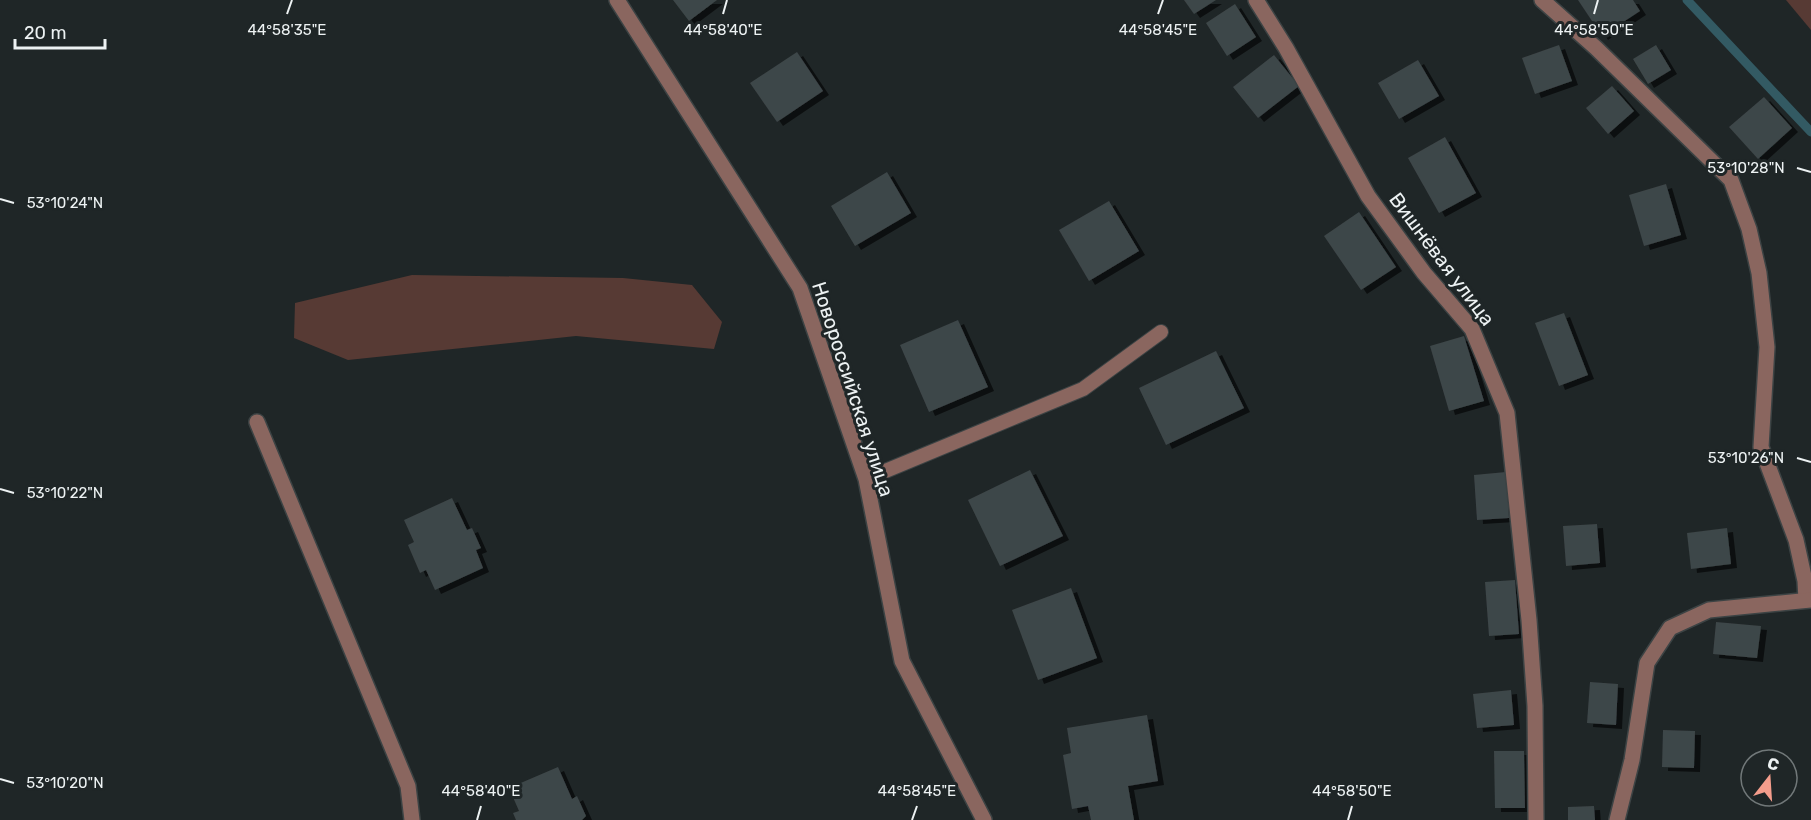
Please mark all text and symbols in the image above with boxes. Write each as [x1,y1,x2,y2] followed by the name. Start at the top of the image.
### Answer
[15,12,105,50] scale bar
[248,21,326,39] text: 44°58'35"E
[684,21,762,39] text: 44°58'40"E
[1119,21,1197,39] text: 44°58'45"E
[1554,21,1634,39] text: 44°58'50"E
[24,22,66,44] text: 20 m
[1707,159,1785,177] text: 53°10'28"N
[1384,188,1500,330] street label: Вишнёвая улица
[27,194,103,212] text: 53°10'24"N
[807,279,899,499] street label: Новороссийская улица
[1708,449,1784,467] text: 53°10'26"N
[27,484,103,502] text: 53°10'22"N
[1739,748,1799,808] north arrow
[1765,753,1781,775] text: С
[26,774,104,792] text: 53°10'20"N
[442,782,520,800] text: 44°58'40"E
[878,782,956,800] text: 44°58'45"E
[1312,782,1392,800] text: 44°58'50"E

